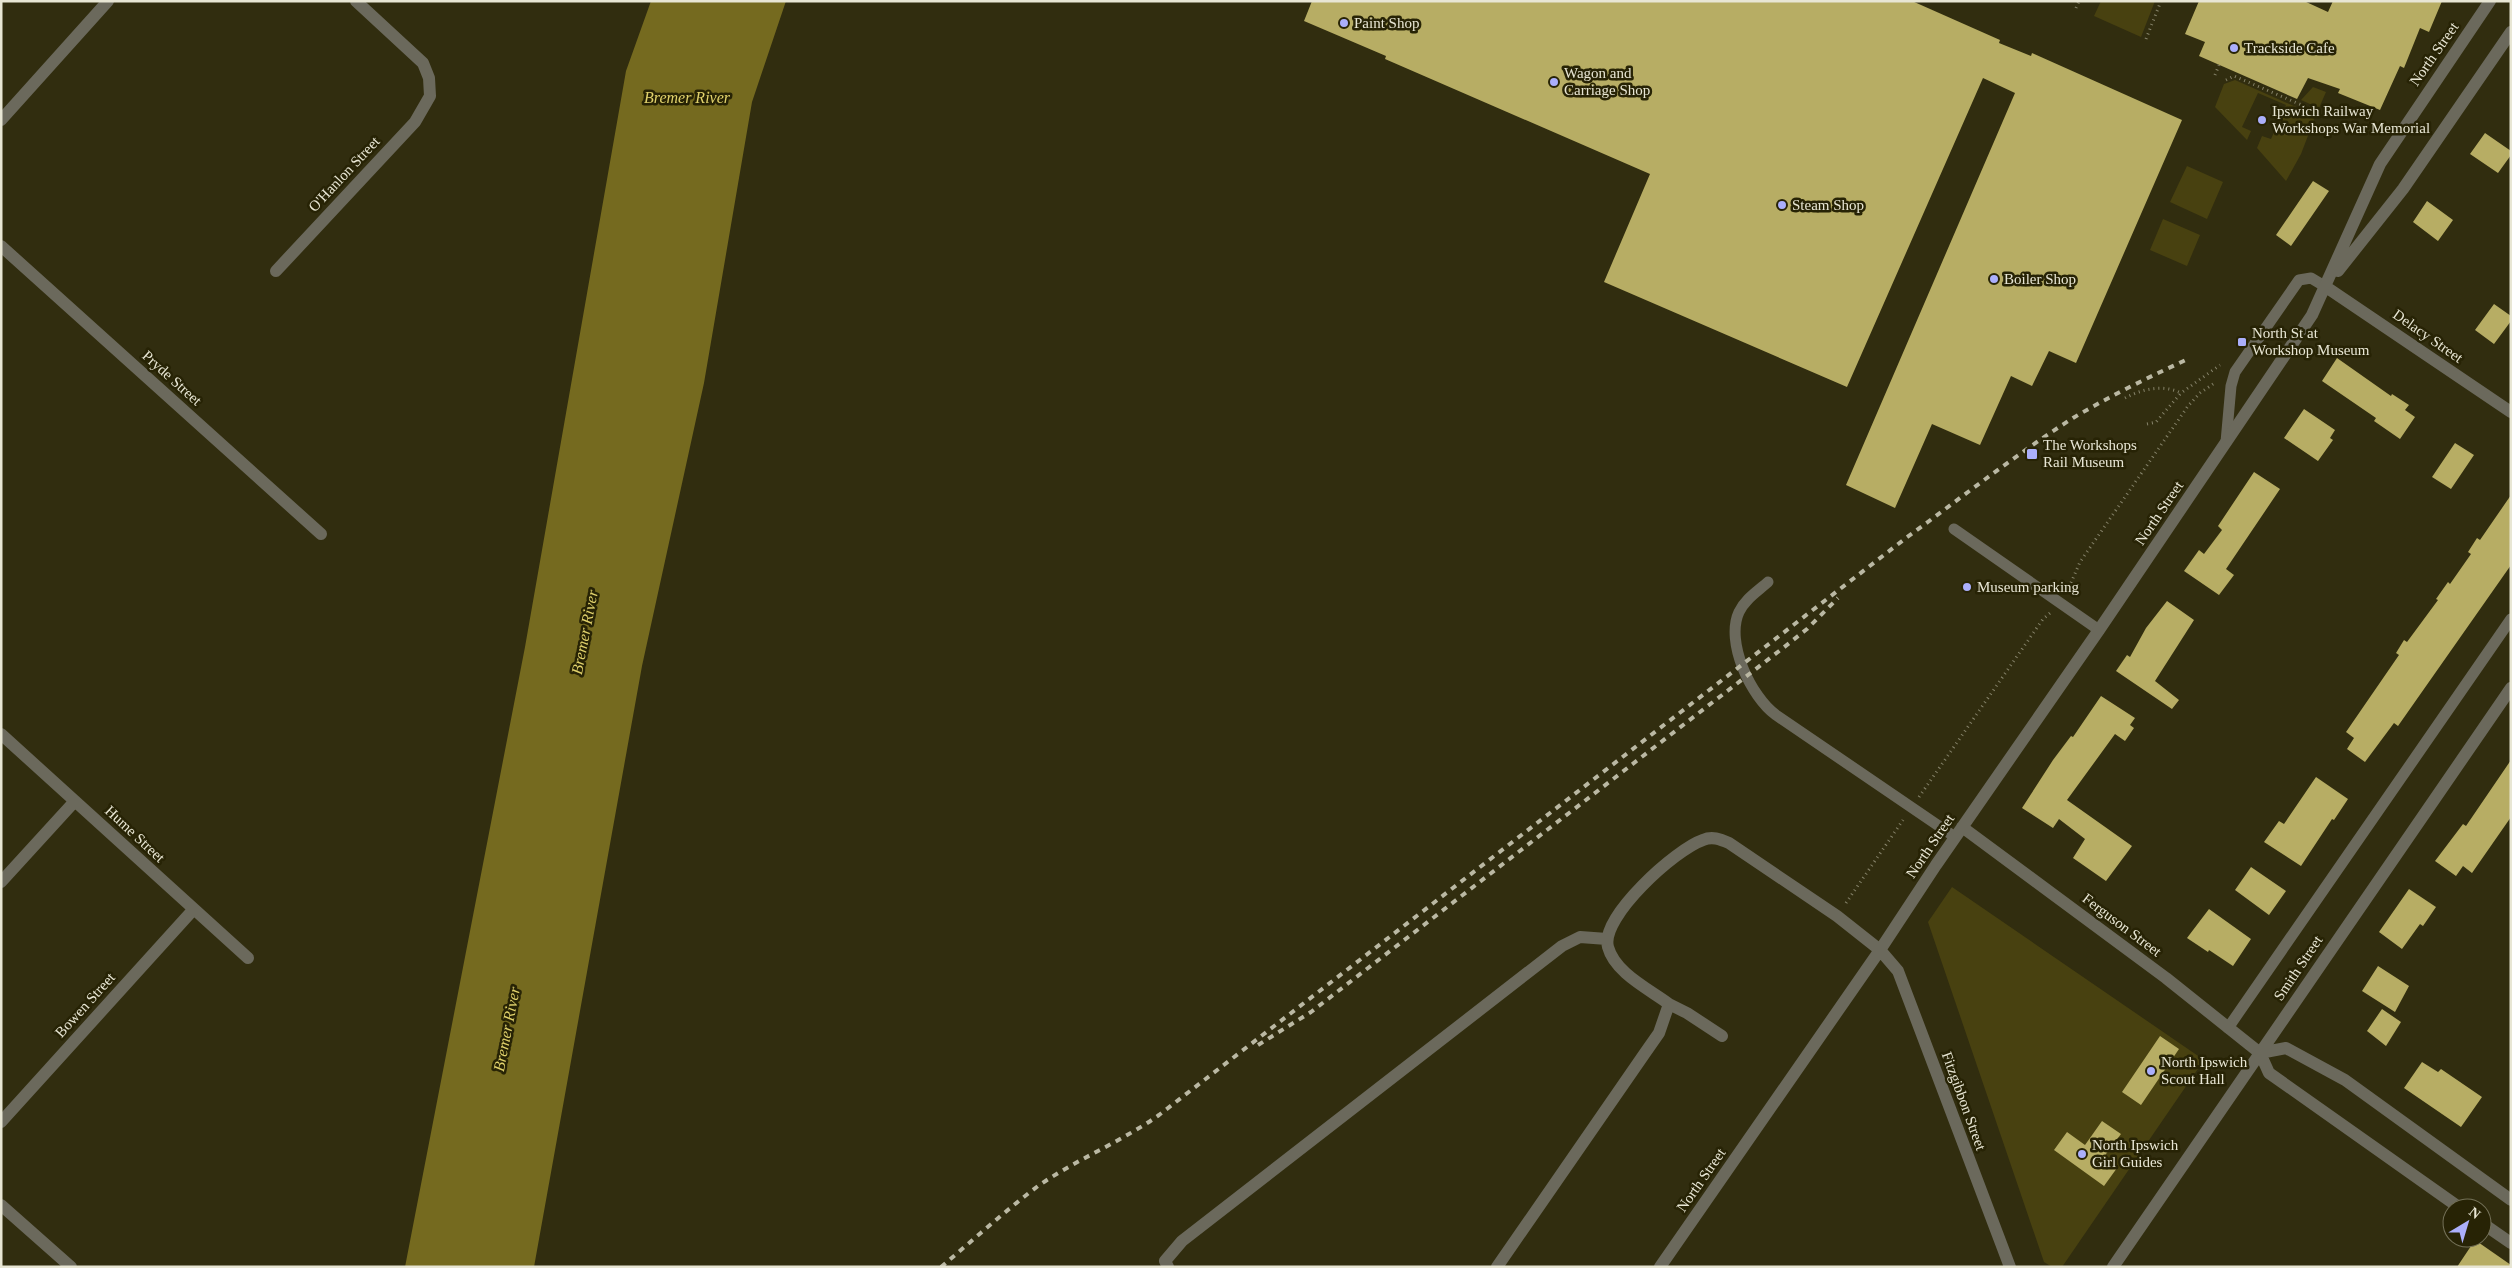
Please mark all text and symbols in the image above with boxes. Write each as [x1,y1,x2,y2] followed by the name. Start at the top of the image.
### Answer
[1354,15,1419,31] place label: Paint Shop
[1338,17,1350,29] marker: Paint Shop
[2406,19,2462,89] street label: North Street
[2244,40,2335,56] place label: Trackside Cafe
[2228,42,2240,54] marker: Trackside Cafe
[1564,65,1650,98] place label: Wagon and Carriage Shop
[1548,76,1560,88] marker: Wagon and Carriage Shop
[644,89,731,106] water label: Bremer River
[2272,103,2430,136] place label: Ipswich Railway Workshops War Memorial
[2256,114,2268,126] marker: Ipswich Railway Workshops War Memorial
[305,133,383,215] street label: O'Hanlon Street
[1792,197,1864,213] place label: Steam Shop
[1776,199,1788,211] marker: Steam Shop
[2004,271,2076,287] place label: Boiler Shop
[1988,273,2000,285] marker: Boiler Shop
[2390,306,2467,366] street label: Delacy Street
[2252,325,2370,358] place label: North St at Workshop Museum
[2236,336,2248,348] marker: North St at Workshop Museum
[139,347,205,409] street label: Pryde Street
[2043,437,2137,470] place label: The Workshops Rail Museum
[2025,447,2039,461] marker: The Workshops Rail Museum
[2132,477,2187,548] street label: North Street
[1977,579,2080,595] place label: Museum parking
[1961,581,1973,593] marker: Museum parking
[568,587,601,676] water label: Bremer River
[102,802,169,866] street label: Hume Street
[1903,810,1958,881] street label: North Street
[2080,890,2165,960] street label: Ferguson Street
[2271,932,2326,1003] street label: Smith Street
[52,969,119,1041] street label: Bowen Street
[490,984,523,1073] water label: Bremer River
[1939,1050,1990,1153] street label: Fitzgibbon Street
[2161,1054,2248,1087] place label: North Ipswich Scout Hall
[2145,1065,2157,1077] marker: North Ipswich Scout Hall
[2092,1137,2179,1170] place label: North Ipswich Girl Guides
[1673,1145,1729,1215] street label: North Street
[2076,1148,2088,1160] marker: North Ipswich Girl Guides
[2442,1198,2492,1248] north arrow
[2466,1204,2483,1222] text: N

